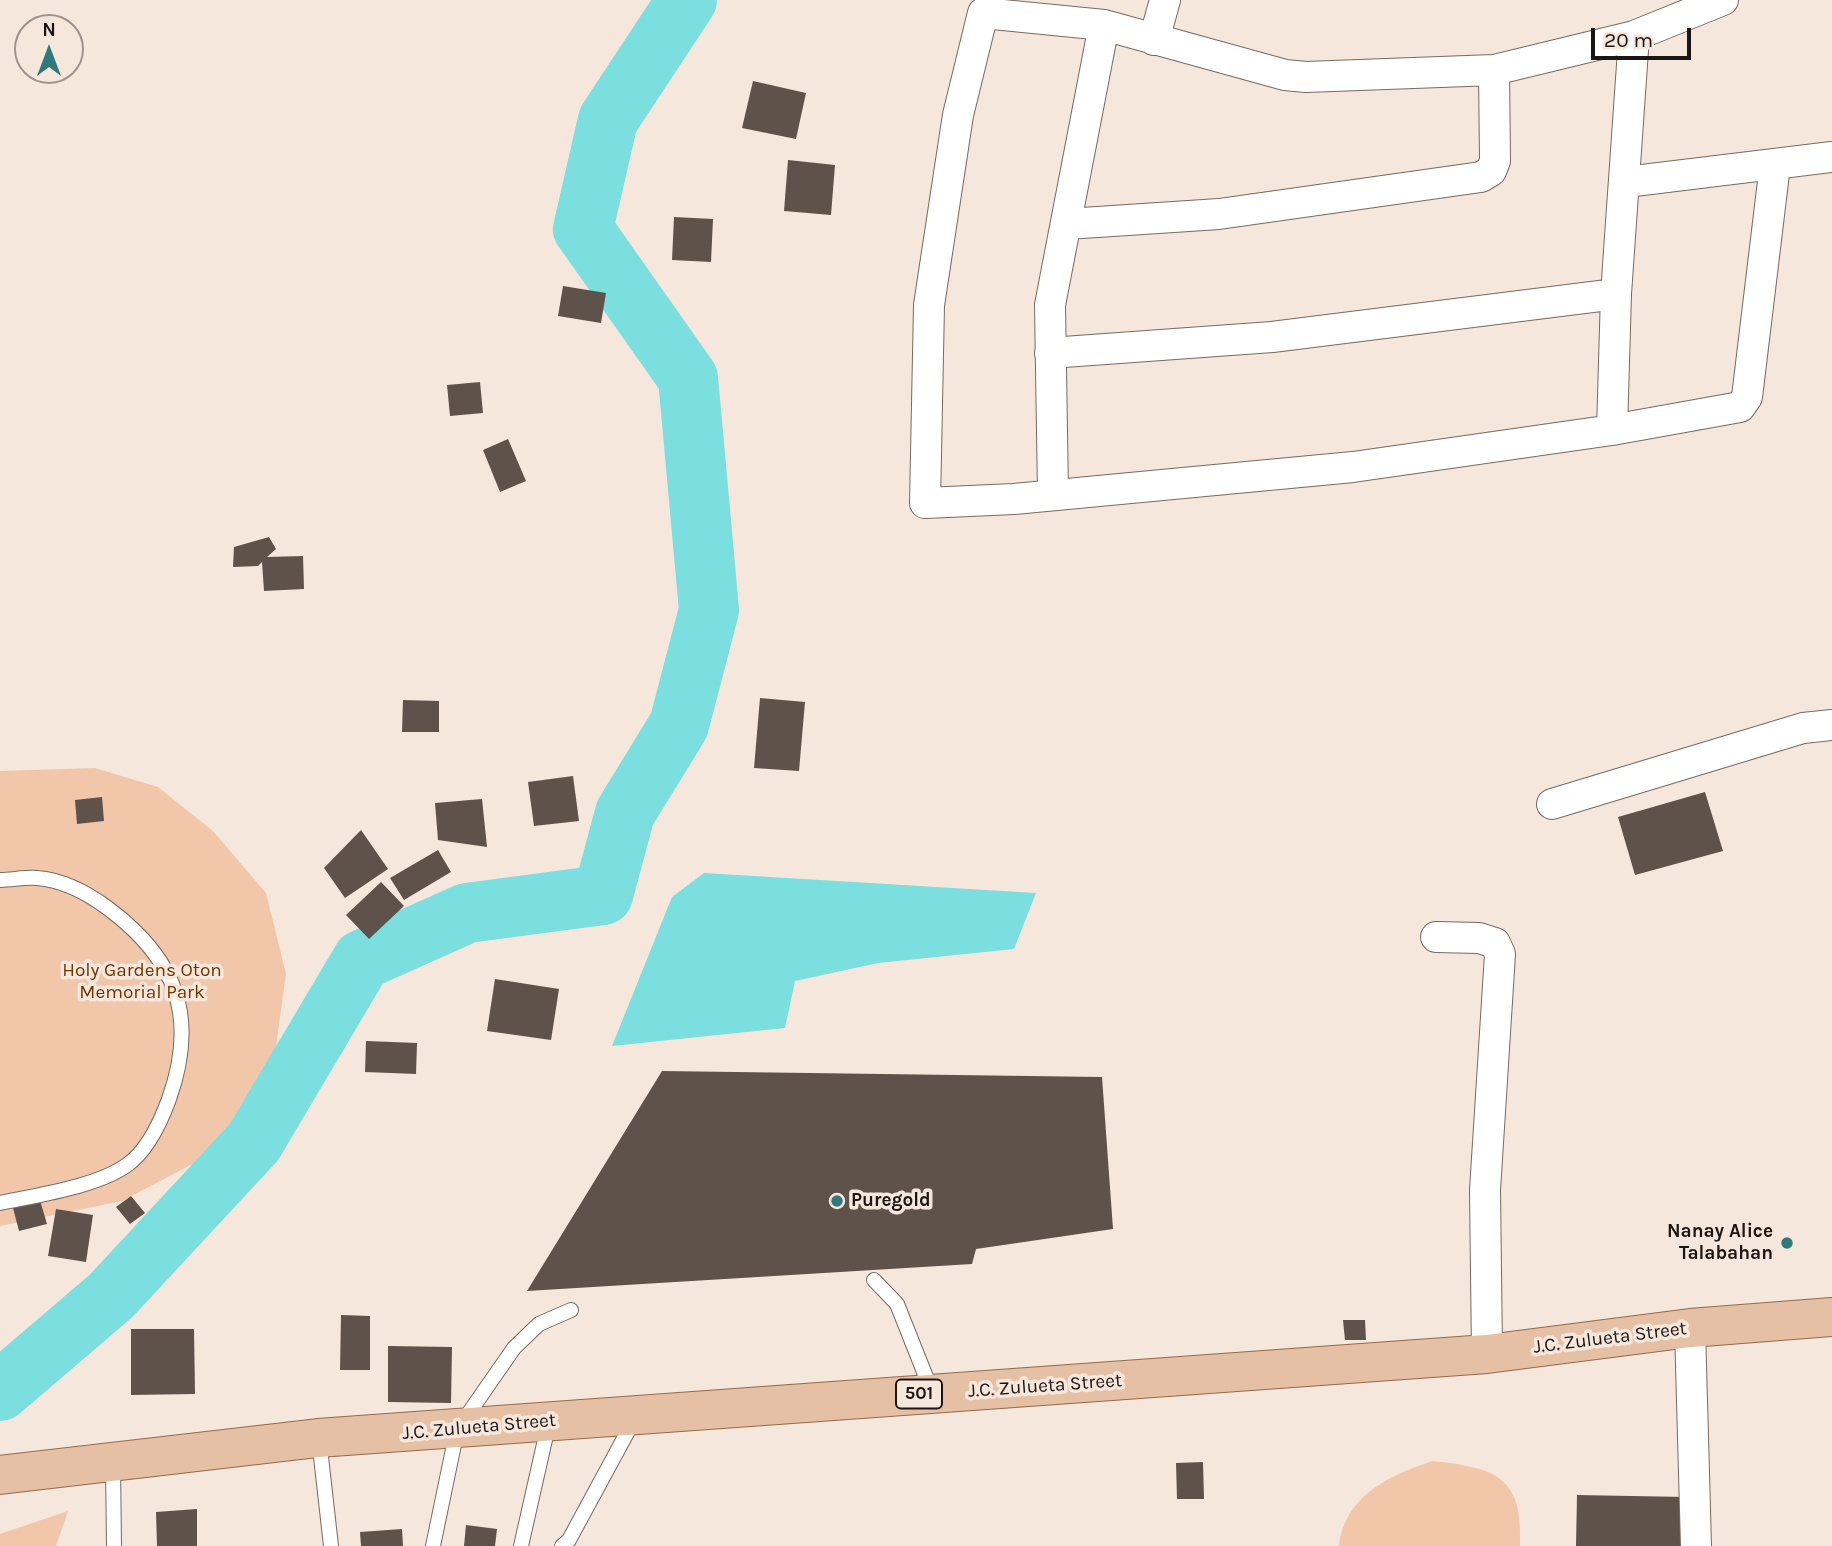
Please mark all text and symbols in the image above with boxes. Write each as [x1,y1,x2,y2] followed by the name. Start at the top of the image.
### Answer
[14,14,84,84] north arrow
[1594,14,1694,58] scale bar
[42,19,56,41] text: N
[1604,28,1653,52] text: 20 m
[62,960,222,1004] park label: Holy Gardens Oton Memorial Park
[851,1190,931,1212] place label: Puregold
[829,1193,845,1209] marker: Puregold
[1667,1221,1773,1265] place label: Nanay Alice Talabahan
[1779,1235,1795,1251] marker: Nanay Alice Talabahan
[1532,1317,1688,1359] street label: J.C. Zulueta Street
[967,1369,1123,1403] street label: J.C. Zulueta Street
[896,1380,942,1408] road number: 501
[401,1409,557,1445] street label: J.C. Zulueta Street

